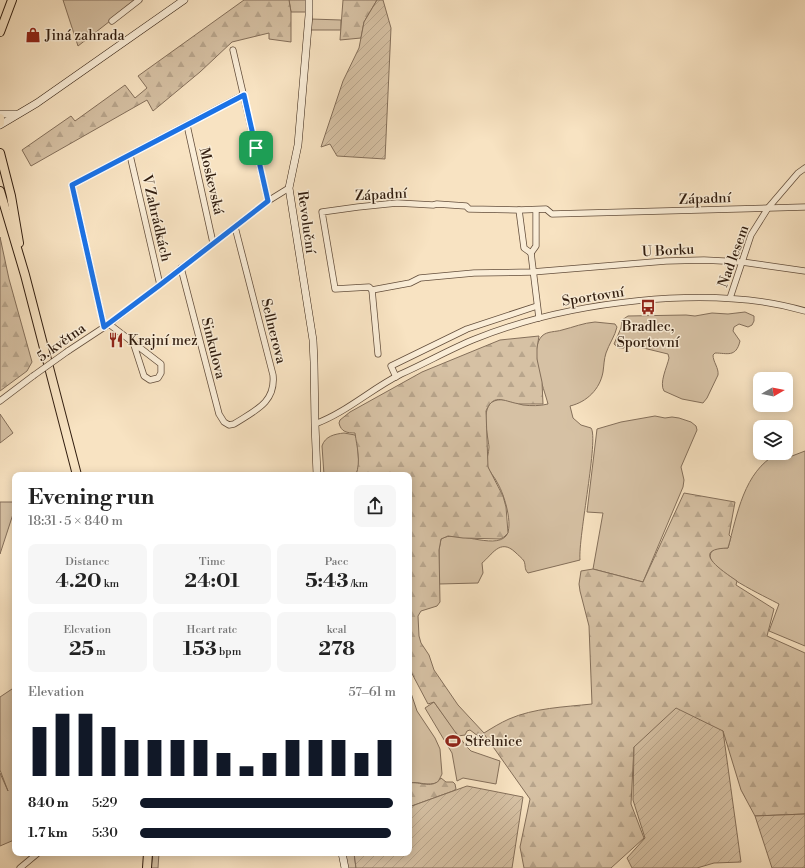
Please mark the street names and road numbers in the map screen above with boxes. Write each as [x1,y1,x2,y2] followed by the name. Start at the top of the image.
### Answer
[195,146,228,218] street label: Moskevská
[137,172,175,264] street label: V Zahrádkách
[354,185,409,205] street label: Západní
[679,189,733,209] street label: Západní
[293,190,320,256] street label: Revoluční
[714,223,753,290] street label: Nad lesem
[641,241,695,261] street label: U Borku
[561,283,627,311] street label: Sportovní
[256,297,290,366] street label: Sellnerova
[197,316,230,382] street label: Sinkulova
[34,319,90,366] street label: 5. května

